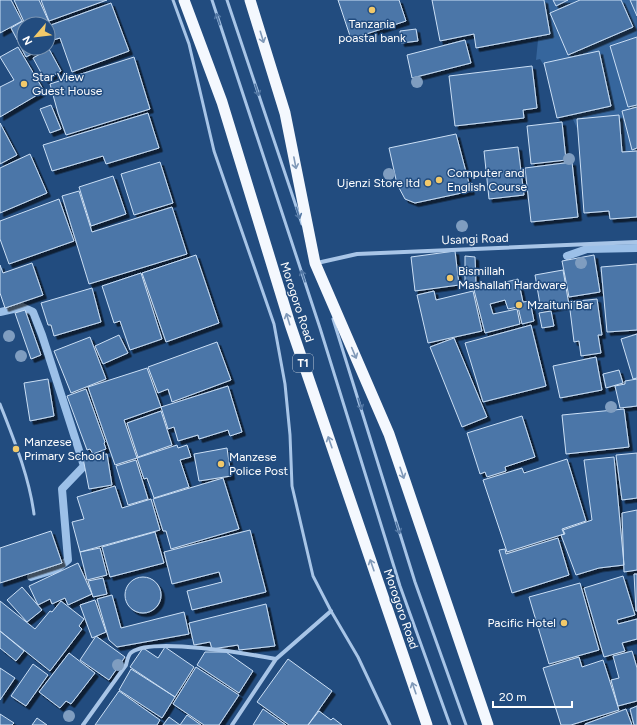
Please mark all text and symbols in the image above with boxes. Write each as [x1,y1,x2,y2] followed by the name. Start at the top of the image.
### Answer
[367,5,377,15] marker: Tanzania poastal bank
[214,13,221,26] one-way arrow
[16,16,56,56] north arrow
[338,17,406,45] place label: Tanzania poastal bank
[259,31,266,44] one-way arrow
[20,34,35,47] text: N
[32,70,103,98] place label: Star View Guest House
[19,79,29,89] marker: Star View Guest House
[254,84,262,96] one-way arrow
[291,156,299,169] one-way arrow
[447,166,527,194] place label: Computer and English Course
[434,175,444,185] marker: Computer and English Course
[337,176,420,190] place label: Ujenzi Store ltd
[423,178,433,188] marker: Ujenzi Store ltd
[295,207,303,219] one-way arrow
[441,231,509,247] street label: Usangi Road
[277,260,317,344] street label: Morogoro Road
[458,264,566,292] place label: Bismillah Mashallah Hardware
[298,270,306,282] one-way arrow
[445,273,455,283] marker: Bismillah Mashallah Hardware
[527,298,593,312] place label: Mzaituni Bar
[514,300,524,310] marker: Mzaituni Bar
[284,313,291,326] one-way arrow
[351,346,358,358] one-way arrow
[293,354,313,372] road number: T1
[357,397,364,410] one-way arrow
[24,435,105,463] place label: Manzese Primary School
[326,436,333,449] one-way arrow
[11,444,21,454] marker: Manzese Primary School
[229,450,289,478] place label: Manzese Police Post
[216,459,226,469] marker: Manzese Police Post
[399,467,407,479] one-way arrow
[395,521,402,534] one-way arrow
[368,559,376,571] one-way arrow
[381,567,421,651] street label: Morogoro Road
[487,616,556,630] place label: Pacific Hotel
[559,618,569,628] marker: Pacific Hotel
[410,682,418,694] one-way arrow
[493,683,572,709] scale bar
[499,690,527,704] text: 20 m

